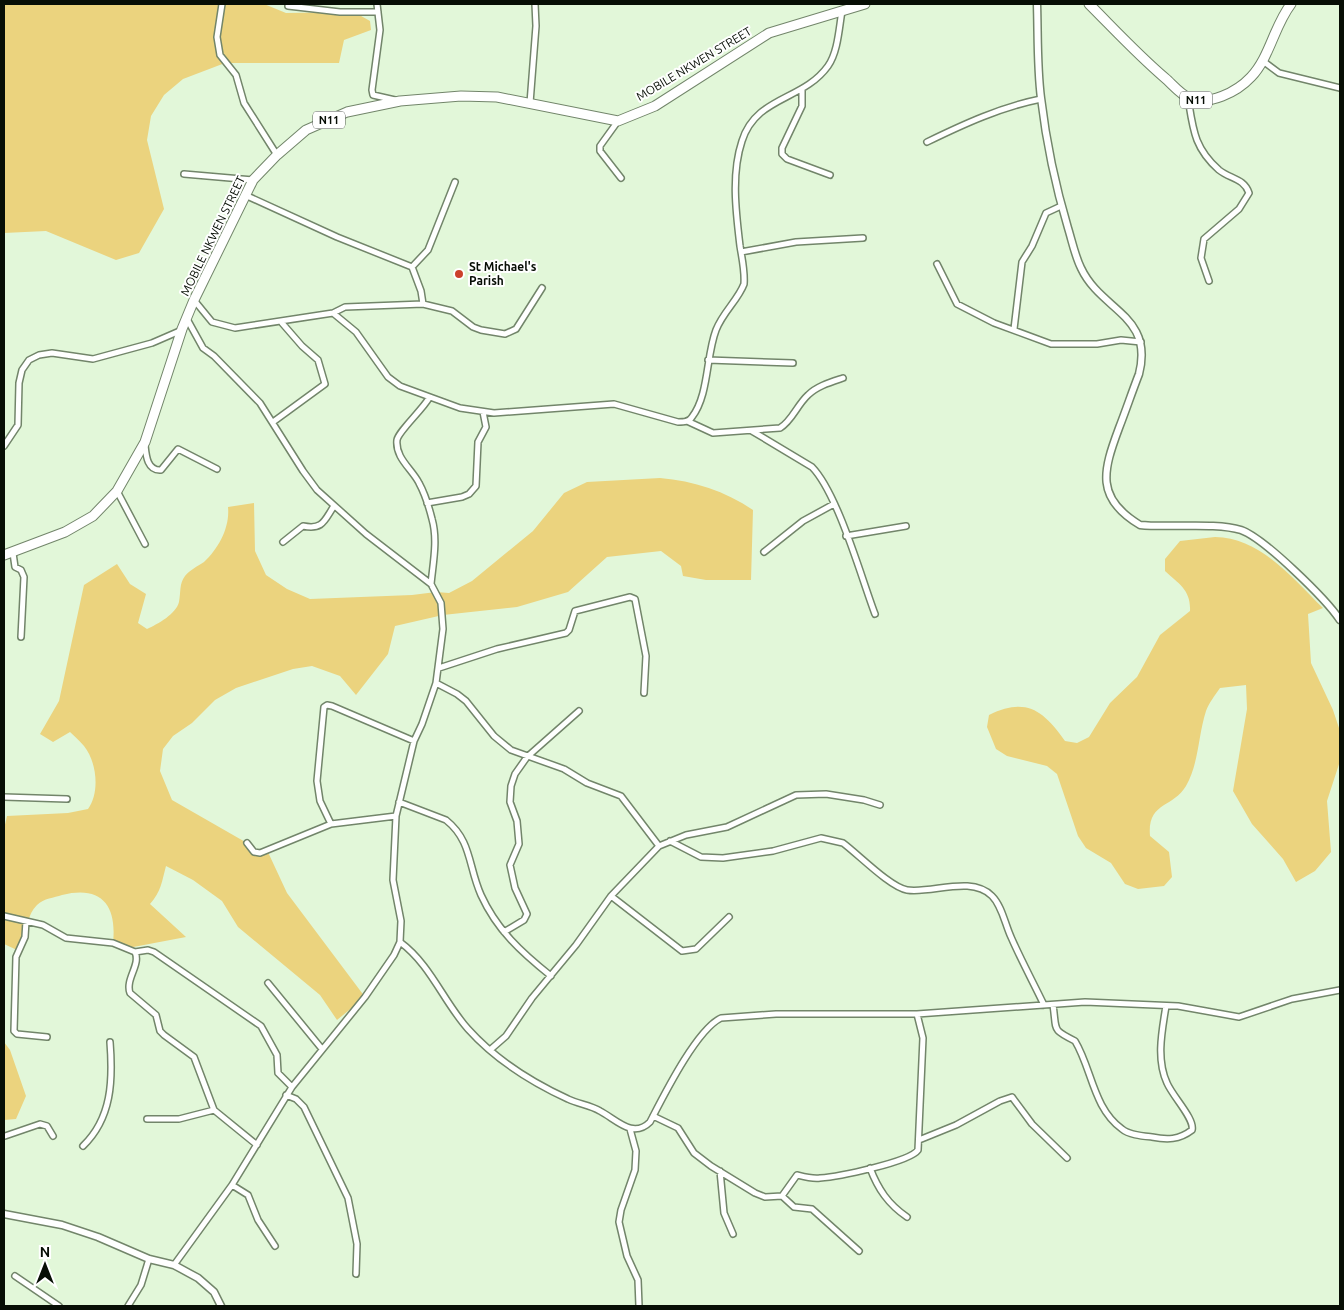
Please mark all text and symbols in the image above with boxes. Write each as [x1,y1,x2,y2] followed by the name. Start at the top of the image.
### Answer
[634,24,754,103] street label: MOBILE NKWEN STREET
[1180,92,1212,108] road number: N11
[313,112,345,128] road number: N11
[178,173,247,298] street label: MOBILE NKWEN STREET
[469,260,537,287] place label: St Michael's Parish
[453,268,465,280] marker: St Michael's Parish
[20,1240,70,1290] north arrow
[40,1244,50,1260] text: N

